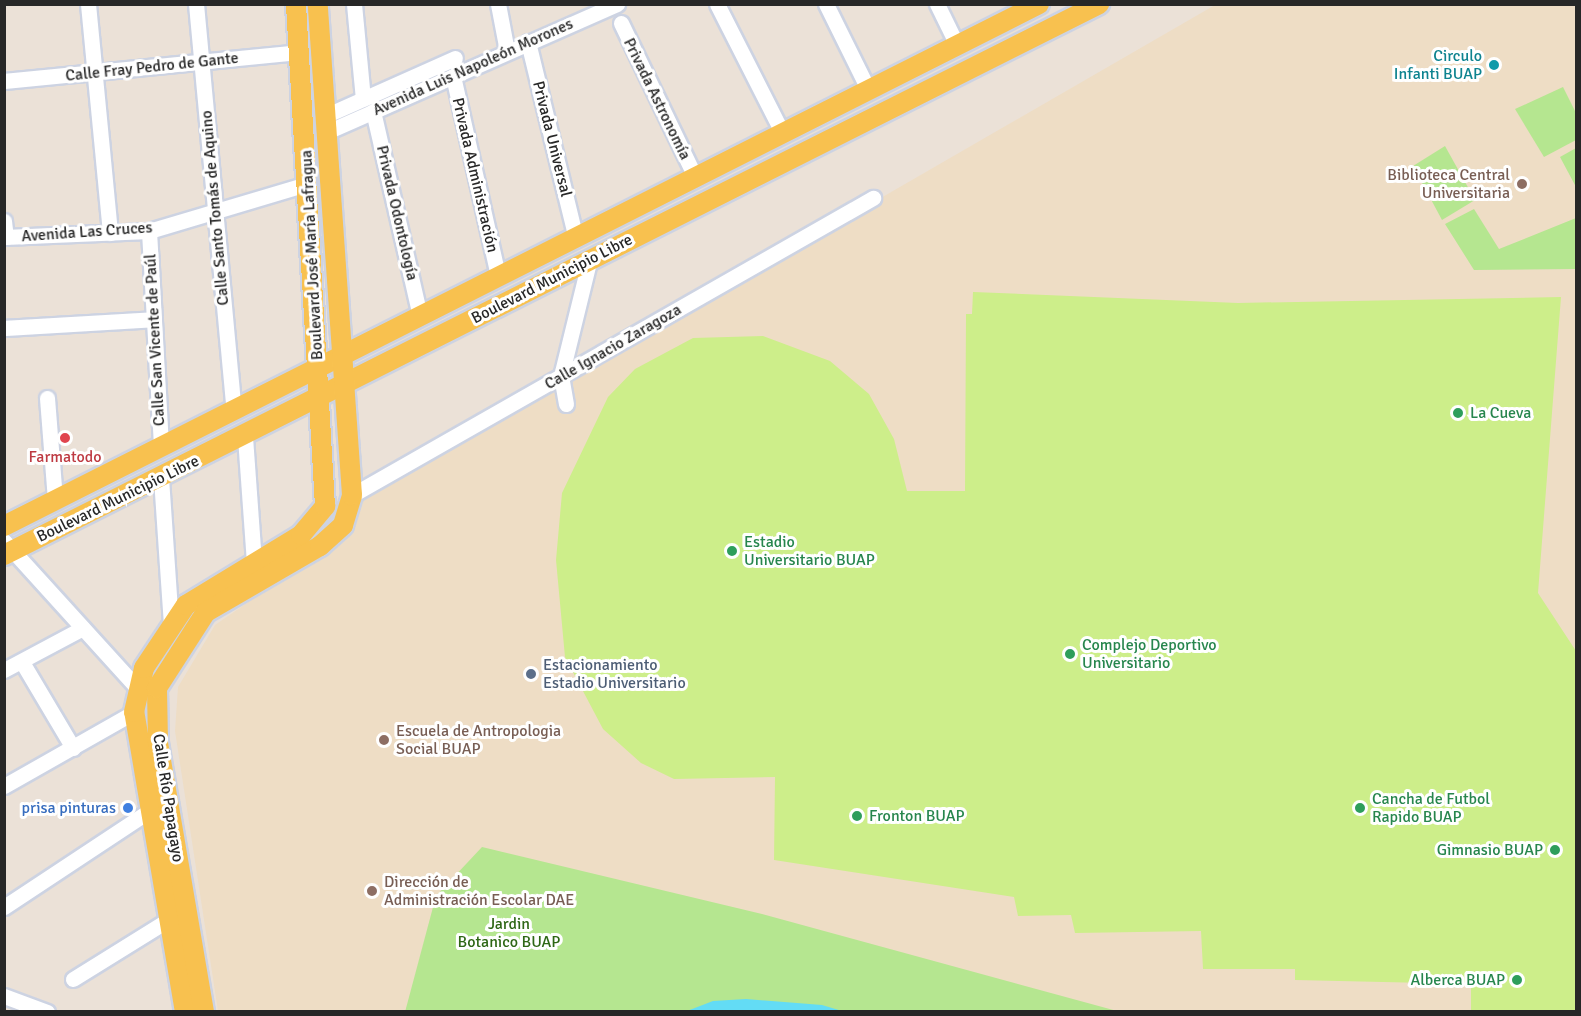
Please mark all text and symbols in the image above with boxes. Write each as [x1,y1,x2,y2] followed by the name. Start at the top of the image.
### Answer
[370,14,576,120] street label: Avenida Luis Napoleón Morones
[619,35,695,163] street label: Privada Astronomía
[1394,46,1482,84] place label: Circulo Infanti BUAP
[64,48,240,86] street label: Calle Fray Pedro de Gante
[1487,58,1501,72] marker: Circulo Infanti BUAP
[528,79,576,199] street label: Privada Universal
[448,96,502,254] street label: Privada Administración
[197,110,233,306] street label: Calle Santo Tomás de Aquino
[372,144,422,282] street label: Privada Odontología
[297,149,327,361] street label: Boulevard José María Lafragua
[1387,165,1510,203] place label: Biblioteca Central Universitaria
[1515,177,1529,191] marker: Biblioteca Central Universitaria
[21,218,153,246] street label: Avenida Las Cruces
[468,230,636,328] street label: Boulevard Municipio Libre
[141,253,169,427] street label: Calle San Vicente de Paúl
[541,300,685,394] street label: Calle Ignacio Zaragoza
[1470,403,1531,423] place label: La Cueva
[1451,406,1465,420] marker: La Cueva
[58,431,72,445] marker: Farmatodo
[28,447,102,467] place label: Farmatodo
[34,451,202,547] street label: Boulevard Municipio Libre
[744,532,875,570] place label: Estadio Universitario BUAP
[725,544,739,558] marker: Estadio Universitario BUAP
[1082,635,1217,673] place label: Complejo Deportivo Universitario
[1063,647,1077,661] marker: Complejo Deportivo Universitario
[543,655,686,693] place label: Estacionamiento Estadio Universitario
[524,667,538,681] marker: Estacionamiento Estadio Universitario
[396,721,561,759] place label: Escuela de Antropologia Social BUAP
[148,733,188,863] street label: Calle Río Papagayo
[377,733,391,747] marker: Escuela de Antropologia Social BUAP
[1372,789,1490,827] place label: Cancha de Futbol Rapido BUAP
[22,798,116,818] place label: prisa pinturas
[121,801,135,815] marker: prisa pinturas
[1353,801,1367,815] marker: Cancha de Futbol Rapido BUAP
[869,806,965,826] place label: Fronton BUAP
[850,809,864,823] marker: Fronton BUAP
[1437,840,1543,860] place label: Gimnasio BUAP
[1548,843,1562,857] marker: Gimnasio BUAP
[384,872,574,910] place label: Dirección de Administración Escolar DAE
[365,884,379,898] marker: Dirección de Administración Escolar DAE
[458,914,560,952] park label: Jardin Botanico BUAP
[1411,970,1505,990] place label: Alberca BUAP
[1510,973,1524,987] marker: Alberca BUAP

